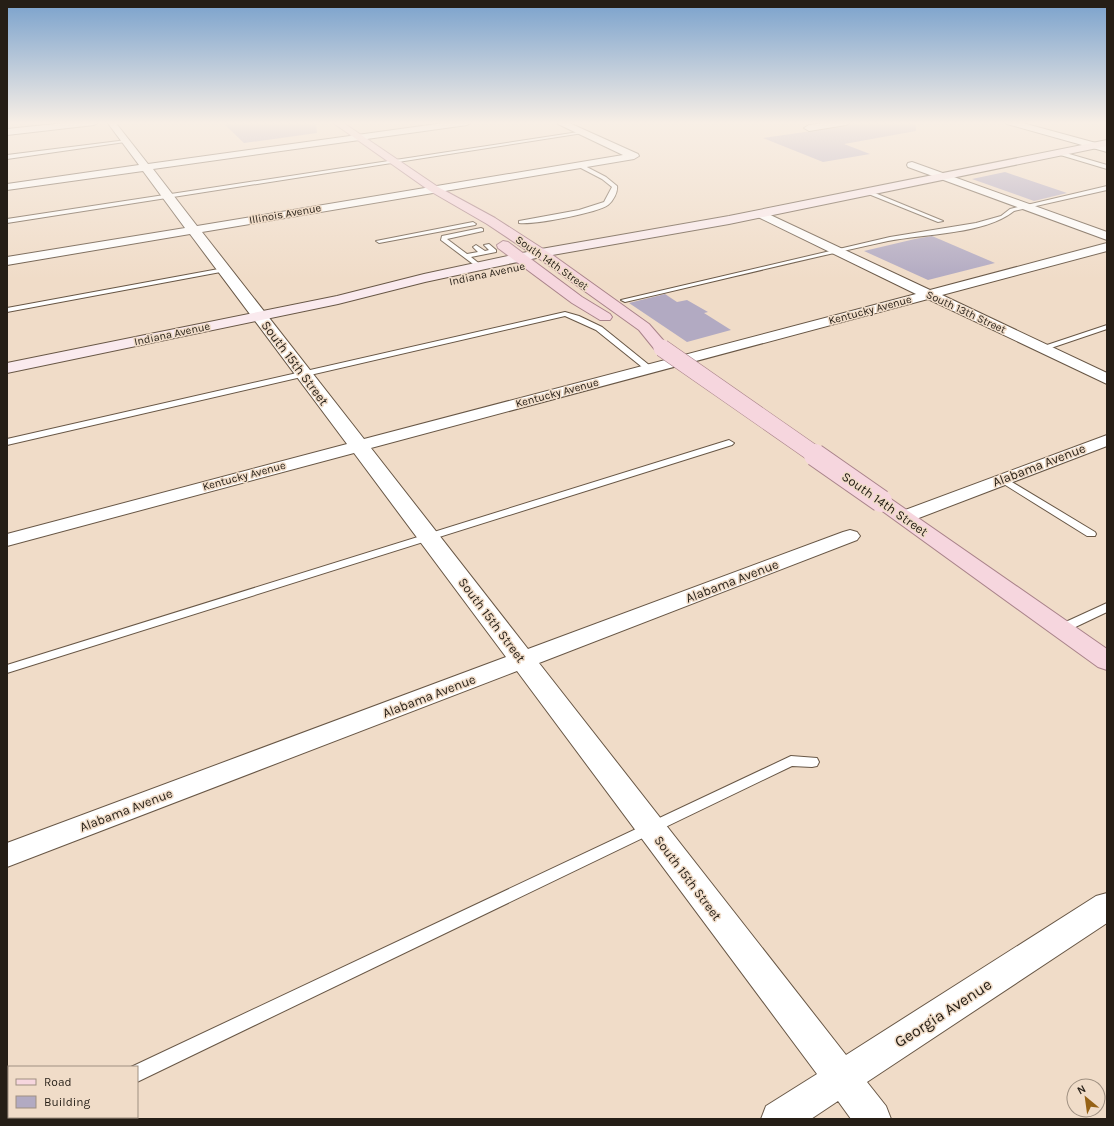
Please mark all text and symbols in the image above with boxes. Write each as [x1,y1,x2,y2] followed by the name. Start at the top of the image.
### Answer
[248,201,322,227] street label: Illinois Avenue
[513,233,591,293] street label: South 14th Street
[448,260,526,288] street label: Indiana Avenue
[924,288,1008,336] street label: South 13th Street
[827,293,913,327] street label: Kentucky Avenue
[258,318,332,408] street label: South 15th Street
[133,320,211,348] street label: Indiana Avenue
[514,376,600,410] street label: Kentucky Avenue
[990,440,1088,490] street label: Alabama Avenue
[201,459,287,493] street label: Kentucky Avenue
[839,469,931,539] street label: South 14th Street
[683,556,781,606] street label: Alabama Avenue
[455,575,529,665] street label: South 15th Street
[380,671,478,721] street label: Alabama Avenue
[77,785,175,835] street label: Alabama Avenue
[651,833,725,923] street label: South 15th Street
[891,975,995,1051] street label: Georgia Avenue
[8,1066,138,1118] legend
[44,1075,72,1089] text: Road
[1066,1078,1106,1118] north arrow
[1075,1082,1088,1097] text: N
[44,1095,91,1109] text: Building

